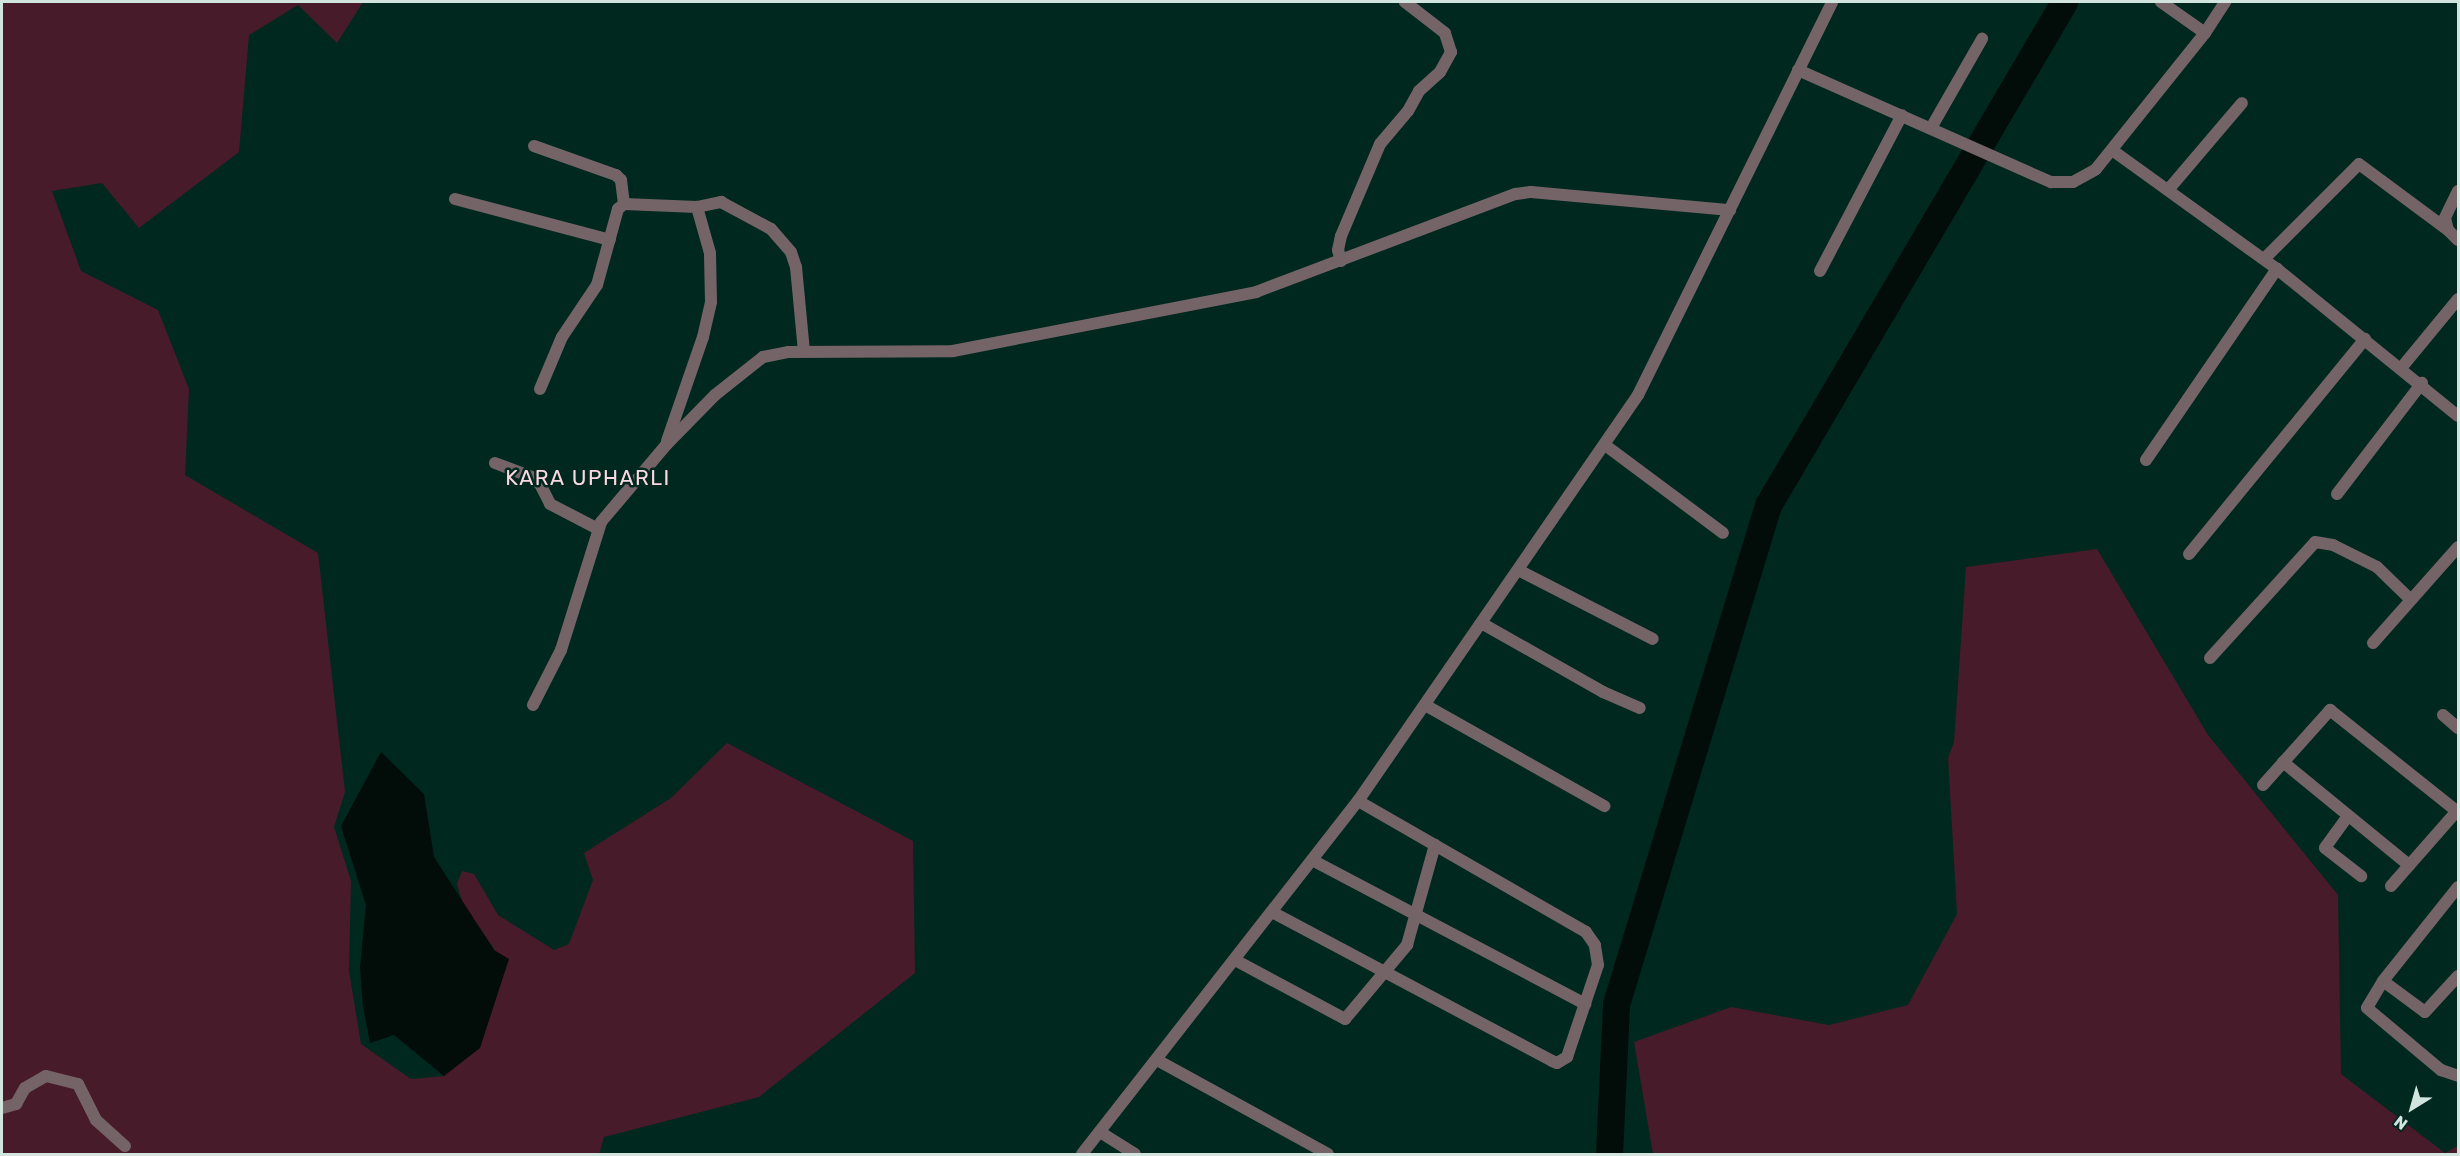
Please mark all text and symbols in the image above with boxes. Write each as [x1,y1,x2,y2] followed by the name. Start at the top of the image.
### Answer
[505,465,671,491] district label: KARA UPHARLI
[2382,1078,2442,1138] north arrow
[2391,1112,2411,1134] text: N

